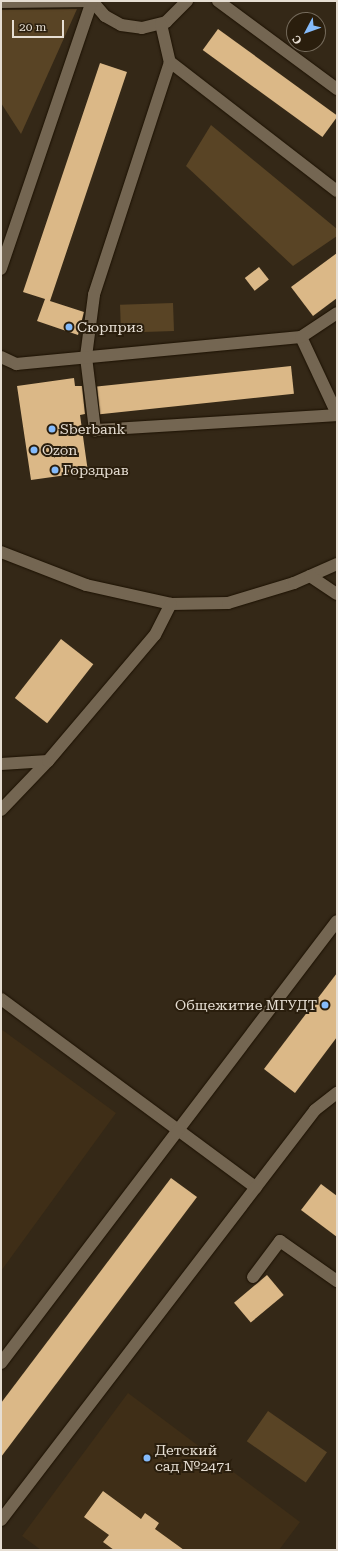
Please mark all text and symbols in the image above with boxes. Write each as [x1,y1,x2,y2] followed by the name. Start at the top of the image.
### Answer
[14,12,66,38] scale bar
[286,12,326,52] north arrow
[19,20,46,34] text: 20 m
[290,32,305,47] text: С
[77,319,143,335] place label: Сюрприз
[64,322,74,332] marker: Сюрприз
[60,421,125,437] place label: Sberbank
[47,424,57,434] marker: Sberbank
[42,442,77,458] place label: Ozon
[29,445,39,455] marker: Ozon
[63,462,129,478] place label: Горздрав
[50,465,60,475] marker: Горздрав
[175,997,317,1013] place label: Общежитие МГУДТ
[320,1000,330,1010] marker: Общежитие МГУДТ
[155,1442,232,1474] place label: Детский сад №2471
[142,1453,152,1463] marker: Детский сад №2471

